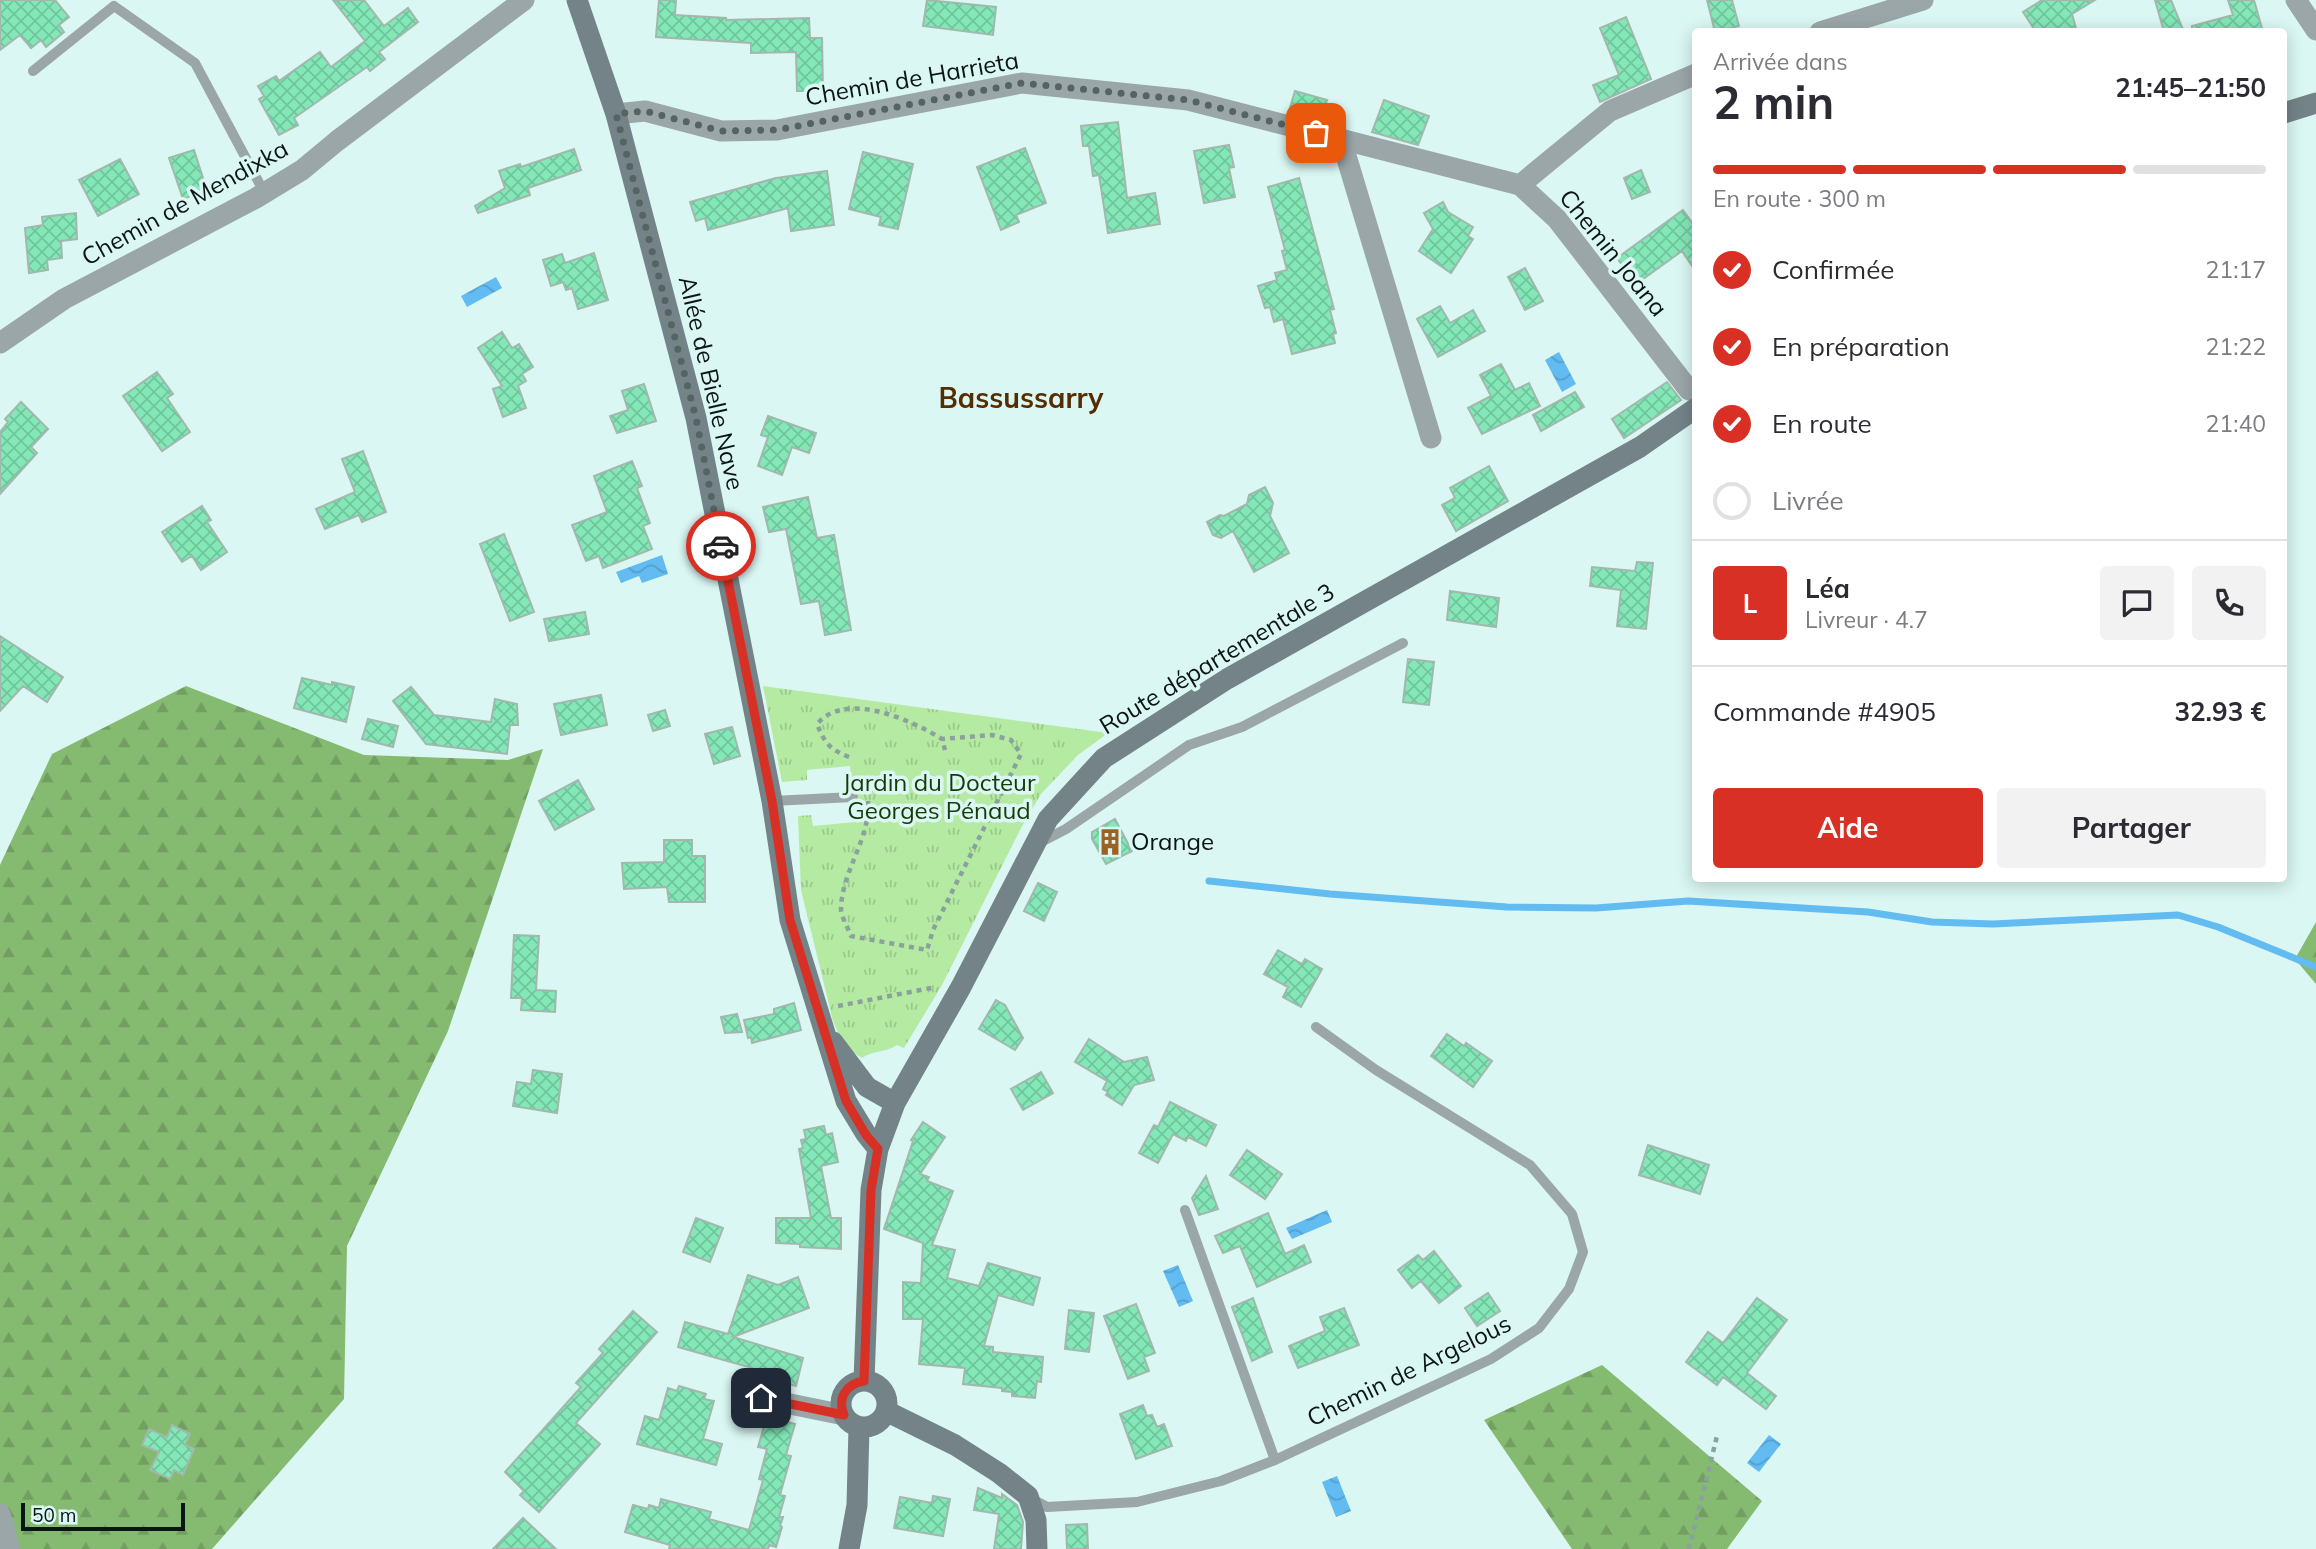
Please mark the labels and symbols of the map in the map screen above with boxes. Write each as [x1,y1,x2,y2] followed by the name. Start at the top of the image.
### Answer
[803,44,1021,112] street label: Chemin de Harrieta
[1286,103,1346,163] pin
[76,133,293,271] street label: Chemin de Mendixka
[1553,183,1674,322] street label: Chemin Joana
[673,273,751,493] street label: Allée de Bielle Nave
[939,380,1104,415] district label: Bassussarry
[686,511,756,581] courier
[1094,576,1339,740] street label: Route départementale 3
[842,767,1036,825] park label: Jardin du Docteur Georges Pénaud
[1131,826,1214,856] place label: Orange
[1095,827,1125,857] building icon: Orange
[1302,1308,1515,1433] street label: Chemin de Argelous
[731,1368,791,1428] pin
[21,1500,186,1532] scale bar

